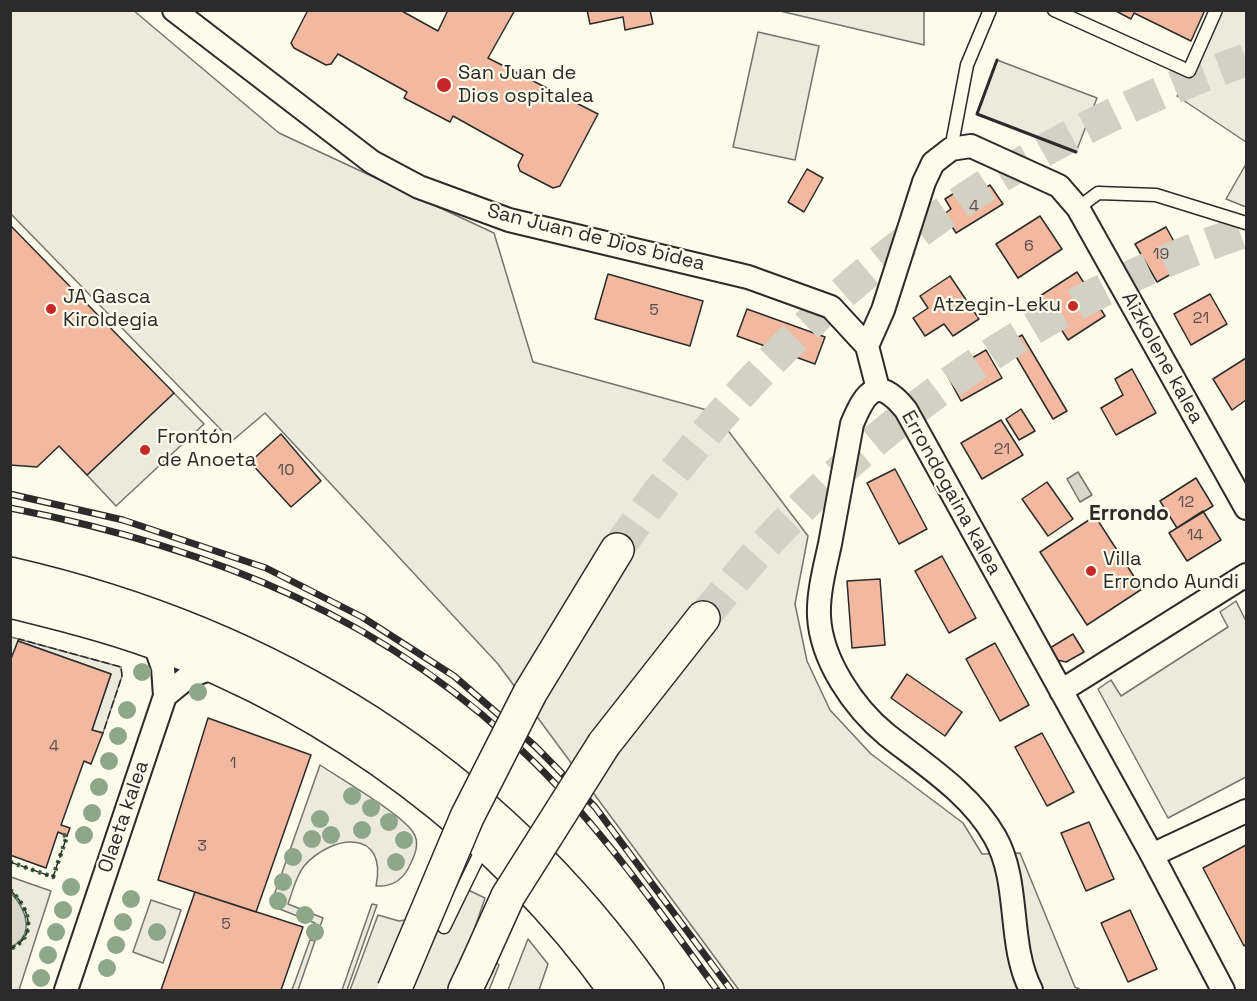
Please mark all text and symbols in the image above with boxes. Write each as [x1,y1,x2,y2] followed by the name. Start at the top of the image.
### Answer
[458,62,594,109] place label: San Juan de Dios ospitalea
[435,76,453,94] marker: San Juan de Dios ospitalea
[969,197,979,217] house number: 4
[485,199,707,277] street label: San Juan de Dios bidea
[1024,237,1034,257] house number: 6
[1153,245,1169,265] house number: 19
[63,286,158,333] place label: JA Gasca Kiroldegia
[1116,288,1208,428] street label: Aizkolene kalea
[933,294,1061,318] place label: Atzegin-Leku
[1066,299,1080,313] marker: Atzegin-Leku
[649,301,659,321] house number: 5
[44,302,58,316] marker: JA Gasca Kiroldegia
[1193,309,1209,329] house number: 21
[896,407,1006,579] street label: Errondogaina kalea
[157,426,256,473] place label: Frontón de Anoeta
[994,440,1010,460] house number: 21
[138,443,152,457] marker: Frontón de Anoeta
[278,461,294,481] house number: 10
[1178,493,1194,513] house number: 12
[1089,501,1169,527] district label: Errondo
[1187,526,1203,546] house number: 14
[1103,548,1239,595] place label: Villa Errondo Aundi
[1084,564,1098,578] marker: Villa Errondo Aundi
[49,737,59,757] house number: 4
[230,754,236,774] house number: 1
[94,758,154,876] street label: Olaeta kalea
[197,837,207,857] house number: 3
[221,915,231,935] house number: 5

